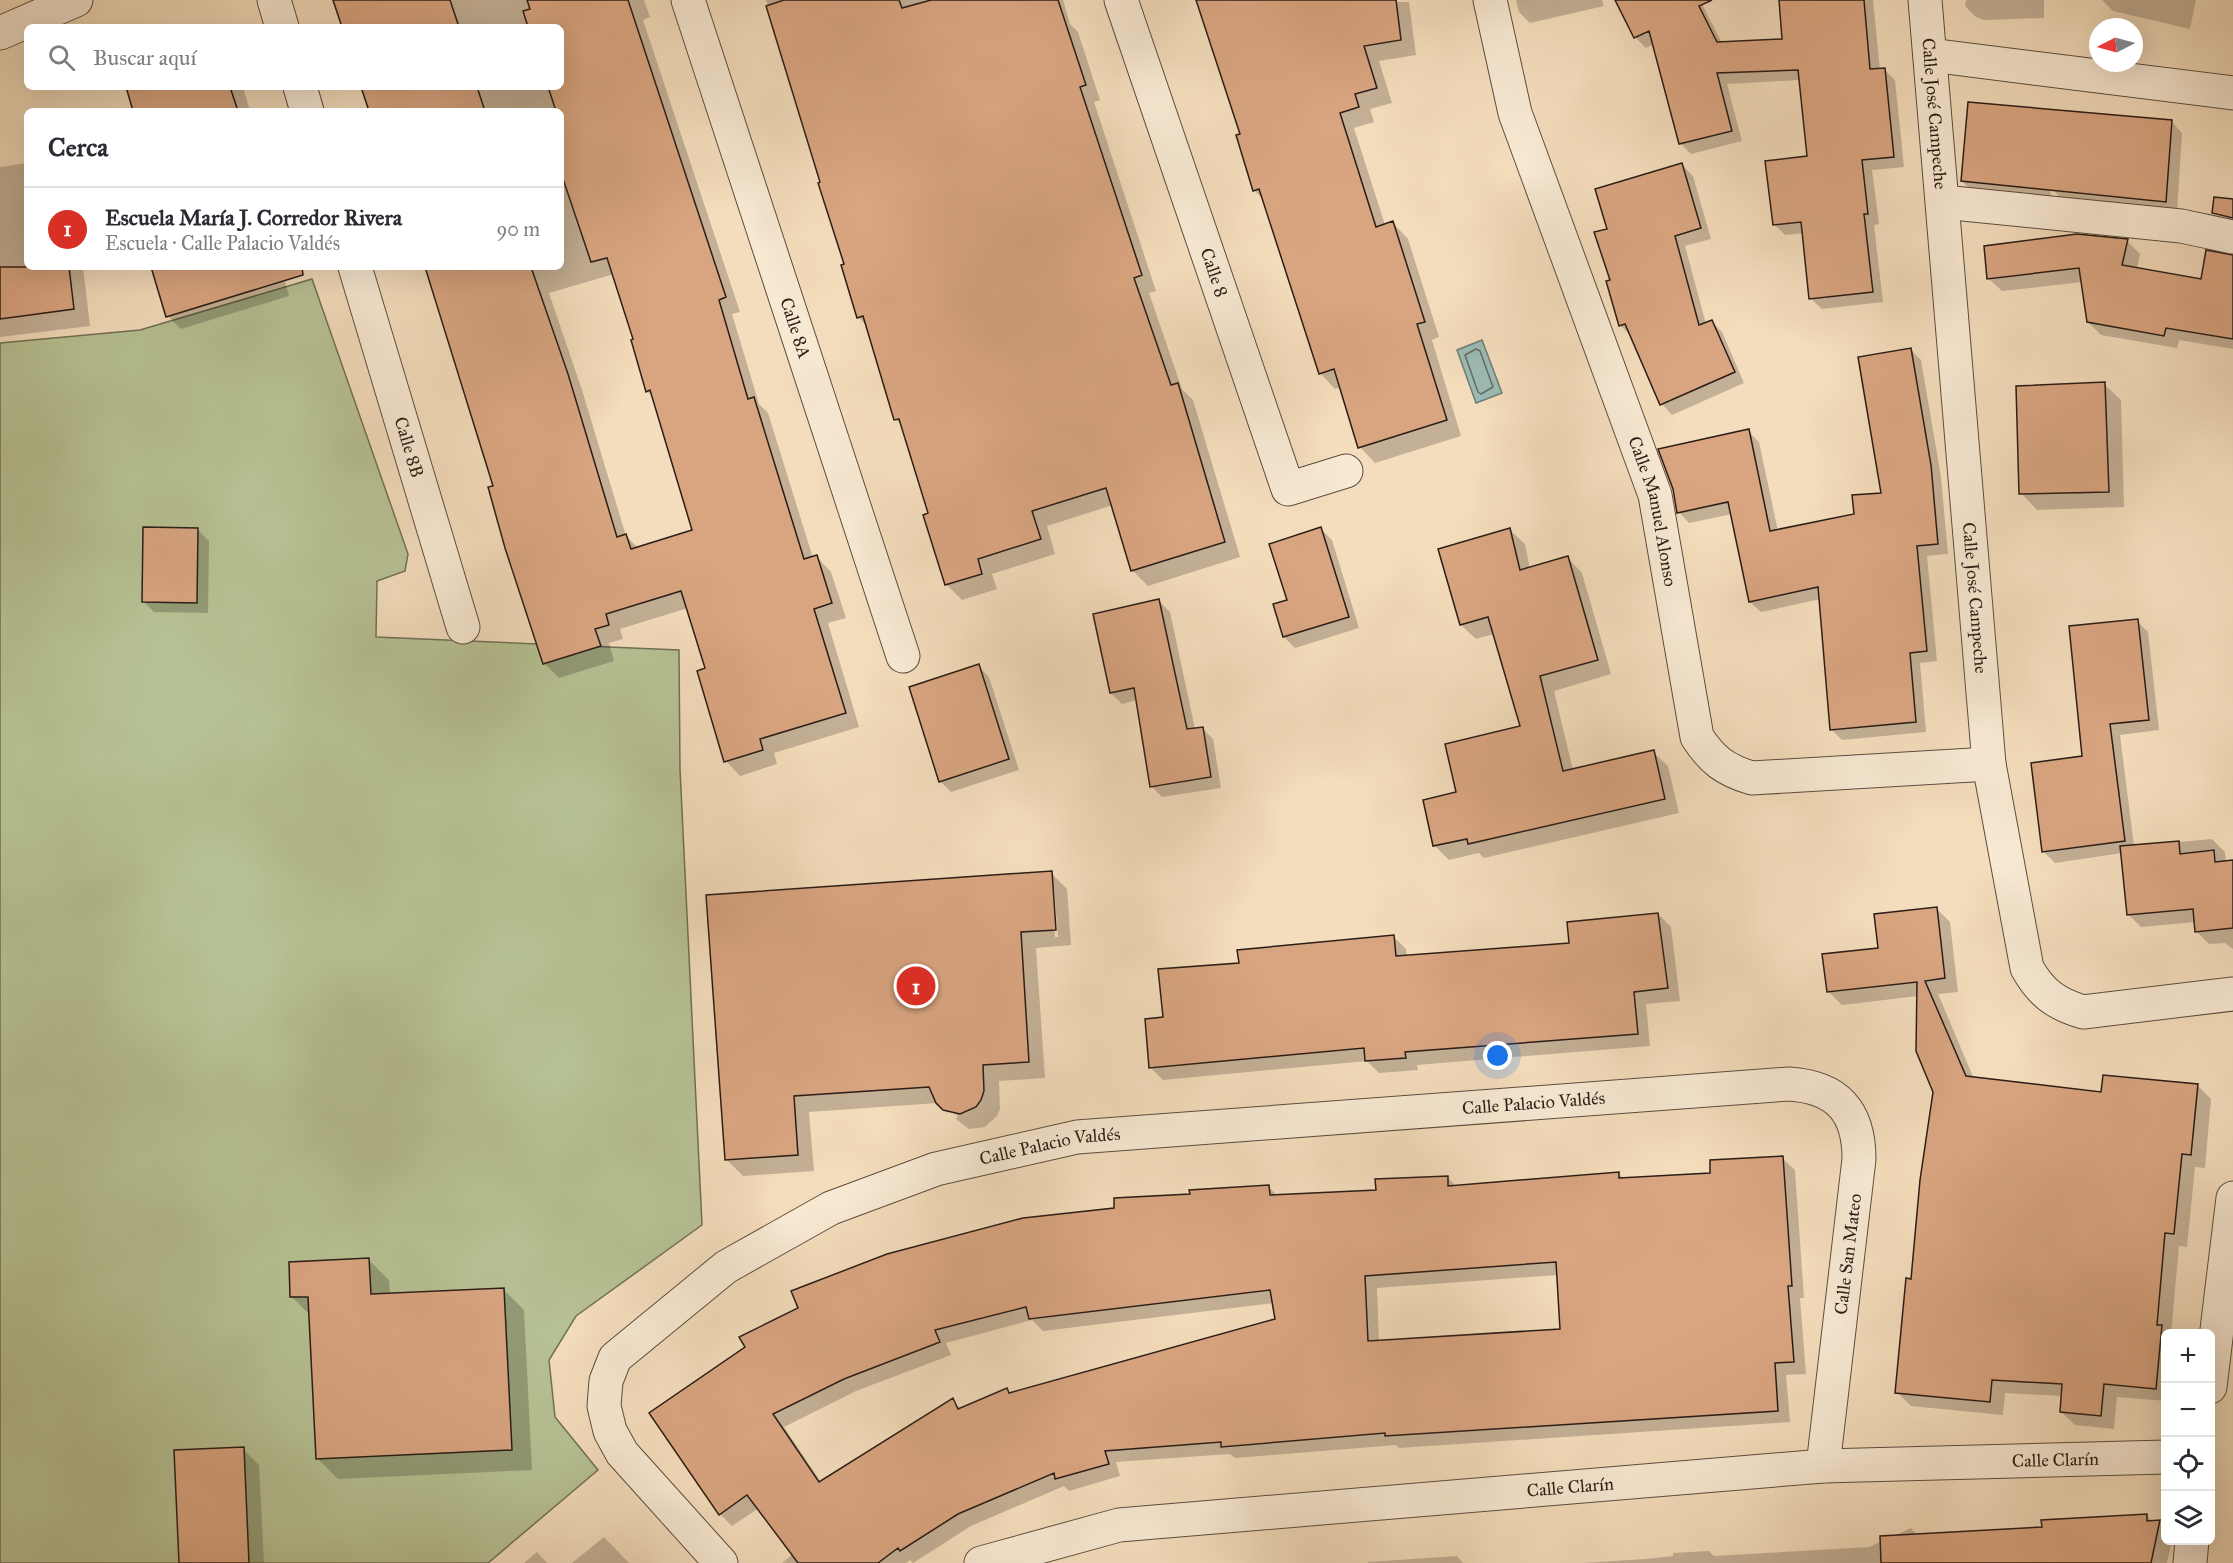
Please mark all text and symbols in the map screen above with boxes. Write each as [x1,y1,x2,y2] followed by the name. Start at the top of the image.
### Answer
[2089,18,2143,72] north arrow
[24,24,564,90] search box
[1917,37,1952,190] street label: Calle José Campeche
[45,41,78,74] icon: search
[93,44,196,71] text: Buscar aquí
[48,131,108,163] text: Cerca
[105,204,402,231] text: Escuela María J. Corredor Rivera
[64,217,71,241] text: 1
[497,217,540,241] text: 90 m
[105,231,340,255] text: Escuela · Calle Palacio Valdés
[1195,245,1233,300] street label: Calle 8
[775,295,816,361] street label: Calle 8A
[390,414,429,480] street label: Calle 8B
[1623,433,1682,588] street label: Calle Manuel Alonso
[1958,521,1992,674] street label: Calle José Campeche
[896,964,936,1008] pin: 1
[1483,1041,1512,1070] your location
[1461,1087,1606,1119] street label: Calle Palacio Valdés
[977,1123,1121,1170] street label: Calle Palacio Valdés
[1830,1192,1866,1316] street label: Calle San Mateo
[2161,1329,2215,1545] map controls
[2161,1329,2215,1383] button: +
[2161,1383,2215,1437] button: −
[2161,1437,2215,1491] button: locate
[2011,1448,2099,1472] street label: Calle Clarín
[1526,1473,1615,1502] street label: Calle Clarín
[2161,1491,2215,1545] button: layers

